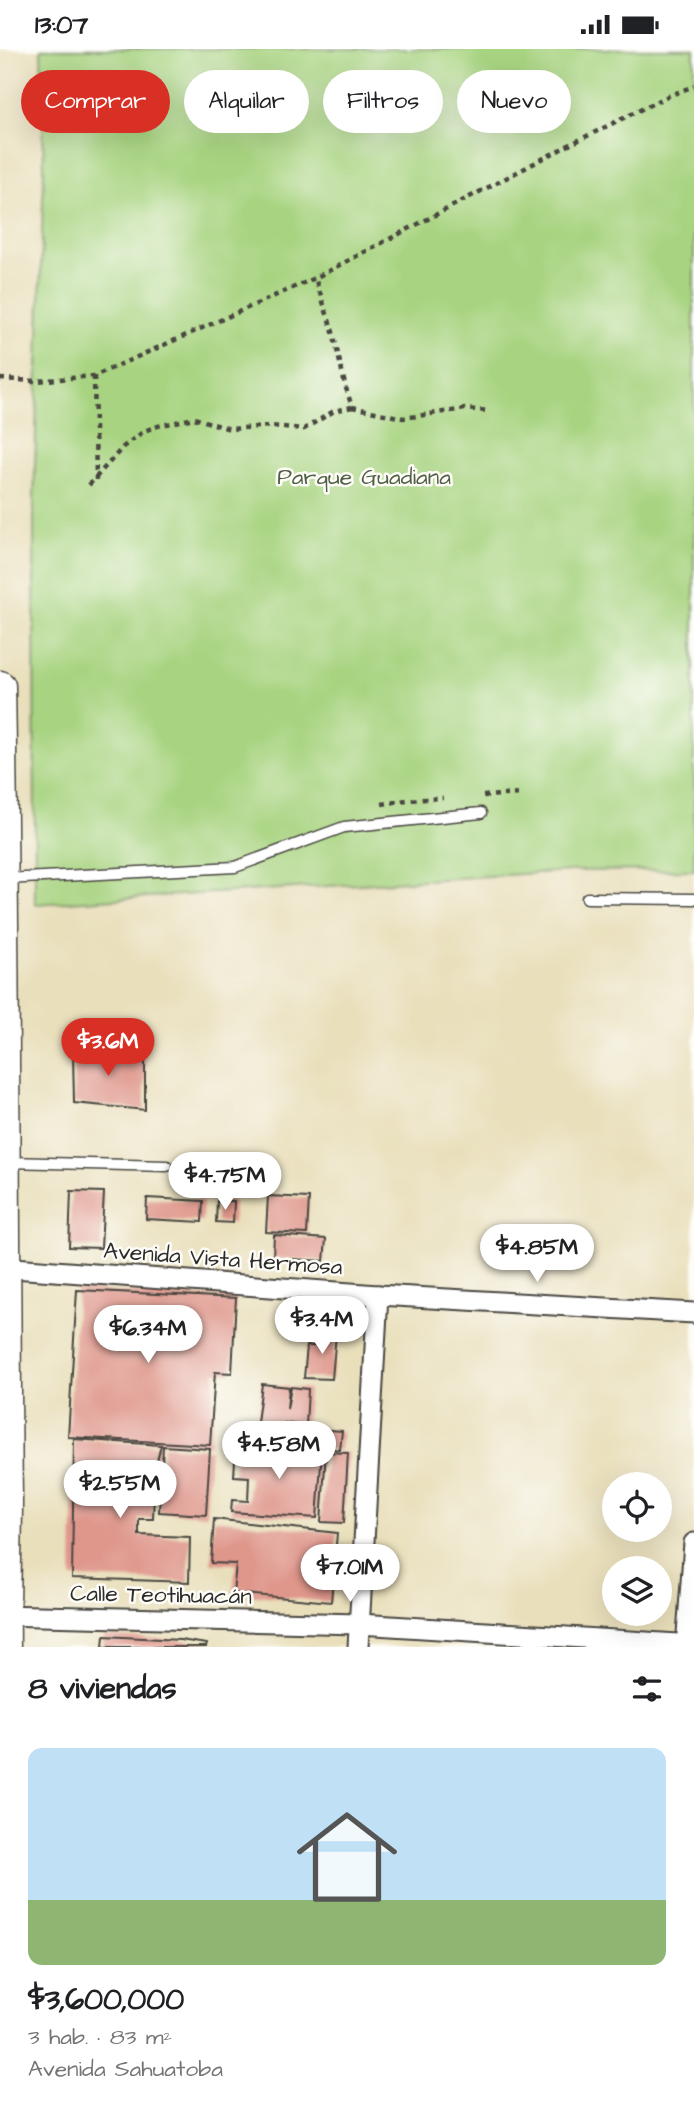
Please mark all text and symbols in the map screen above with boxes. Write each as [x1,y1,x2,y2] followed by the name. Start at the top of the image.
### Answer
[35,7,88,43] text: 13:07
[21,70,170,133] chip: Comprar
[184,70,309,133] chip: Alquilar
[323,70,443,133] chip: Filtros
[457,70,571,133] chip: Nuevo
[277,461,451,493] park label: Parque Guadiana
[59,1019,157,1078] pin: $3.6M
[77,1025,139,1057] text: $3.6M
[168,1153,282,1212] pin: $4.75M
[184,1159,266,1191] text: $4.75M
[480,1225,594,1284] pin: $4.85M
[496,1231,578,1263] text: $4.85M
[102,1235,344,1283] street label: Avenida Vista Hermosa
[273,1297,371,1356] pin: $3.4M
[291,1303,353,1335] text: $3.4M
[91,1305,205,1365] pin: $6.34M
[110,1312,186,1344] text: $6.34M
[222,1421,336,1481] pin: $4.58M
[238,1428,320,1460] text: $4.58M
[63,1461,177,1520] pin: $2.55M
[80,1467,160,1499] text: $2.55M
[602,1472,672,1626] map controls
[602,1472,672,1542] button: locate
[293,1545,407,1604] pin: $7.01M
[317,1551,383,1583] text: $7.01M
[602,1556,672,1626] button: layers
[70,1577,252,1613] street label: Calle Teotihuacán
[28,1668,177,1710] text: 8 viviendas
[628,1670,666,1708] icon: filters
[284,1794,410,1920] icon: home
[28,1979,184,2021] text: $3,600,000
[28,2021,172,2053] text: 3 hab. · 83 m²
[28,2053,223,2085] text: Avenida Sahuatoba

